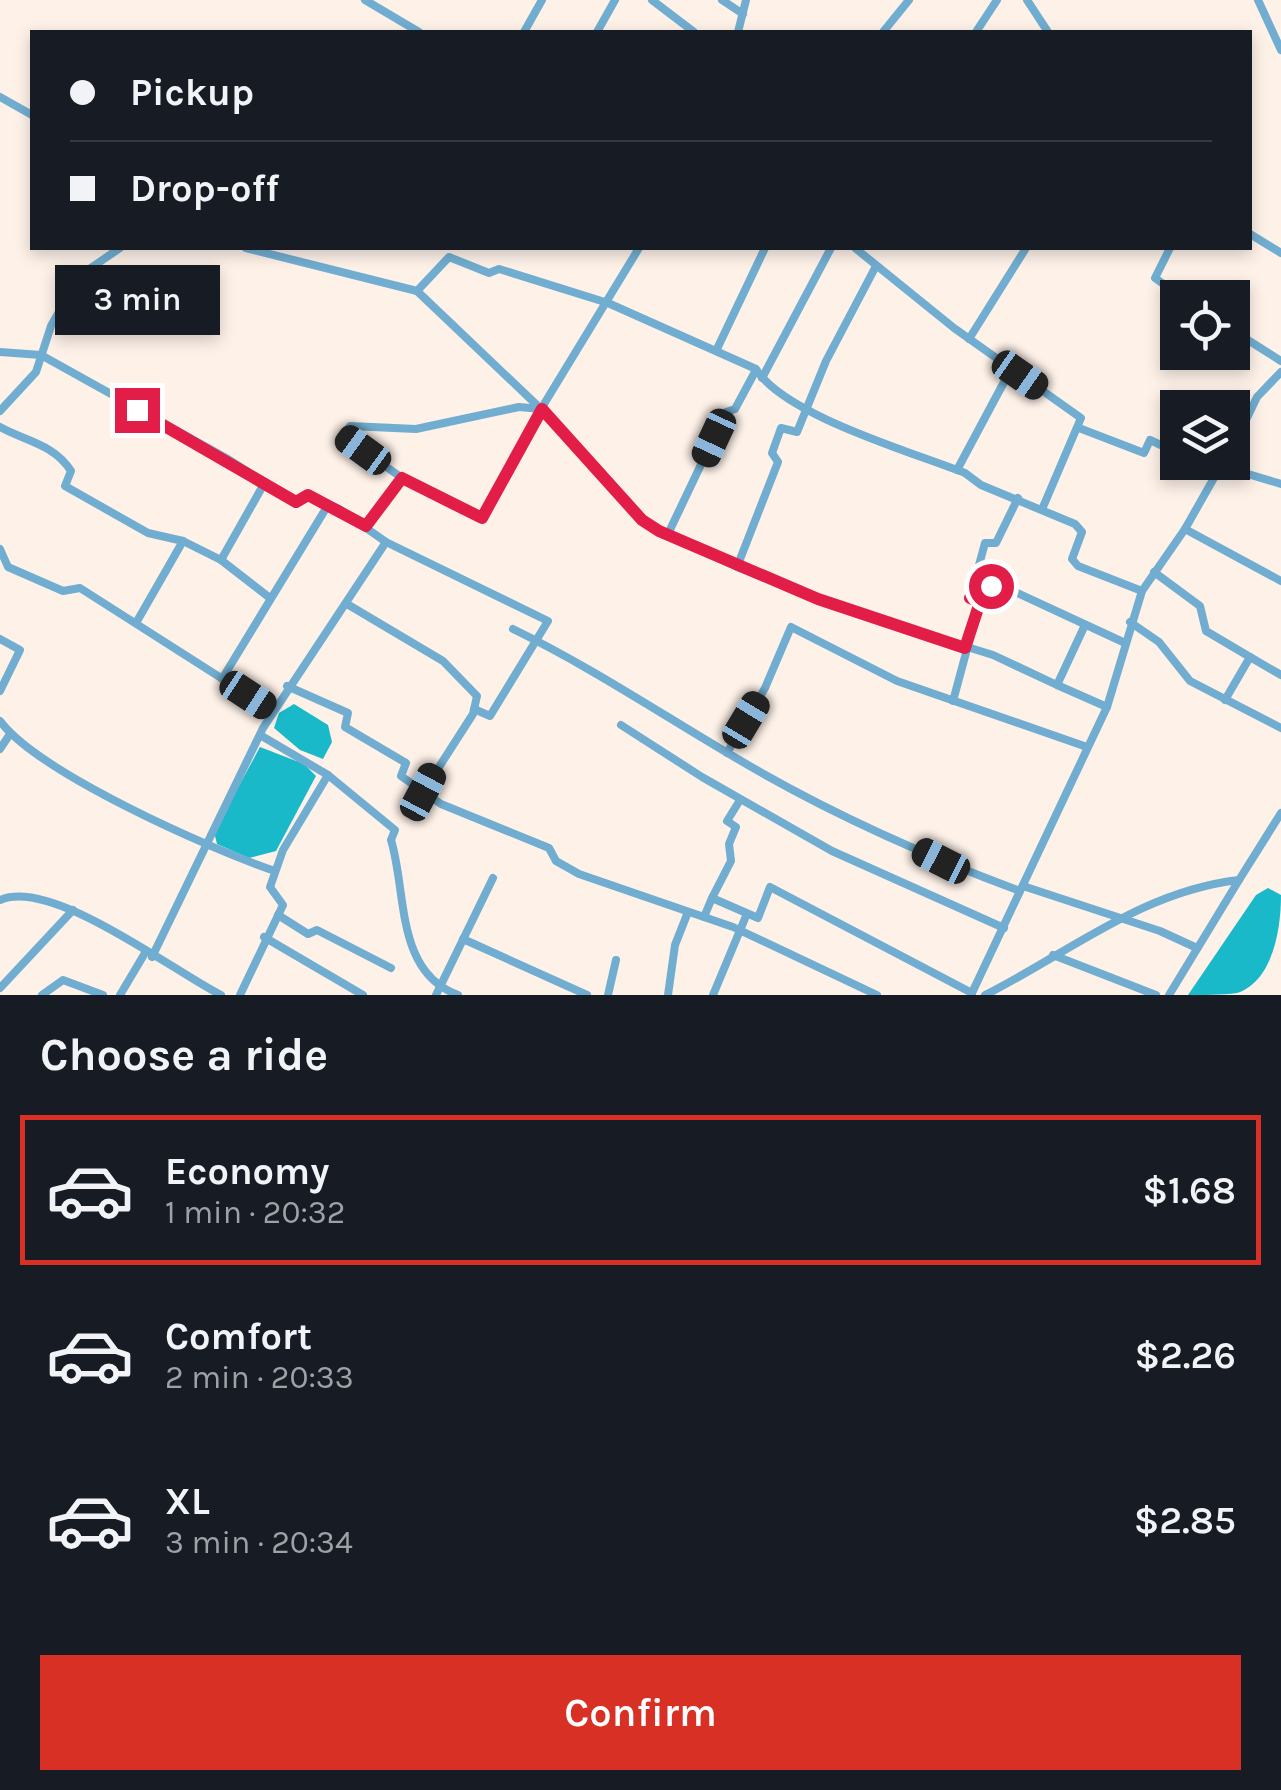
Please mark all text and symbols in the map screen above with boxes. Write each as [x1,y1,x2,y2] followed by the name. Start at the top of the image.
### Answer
[130,70,254,115] text: Pickup
[130,166,279,211] text: Drop-off
[54,265,220,335] callout: 3 min
[1160,280,1250,480] map controls
[1160,280,1250,370] button: locate
[94,281,181,318] text: 3 min
[987,346,1053,404] car
[115,388,160,433] route end
[1160,390,1250,480] button: layers
[688,404,740,472] car
[330,420,396,480] car
[969,564,1014,609] route start
[215,666,281,724] car
[718,687,774,753] car
[396,758,450,826] car
[907,834,975,888] car
[40,1029,328,1081] text: Choose a ride
[45,1145,135,1235] icon: car
[165,1149,329,1194] text: Economy
[1142,1168,1236,1213] text: $1.68
[165,1194,345,1231] text: 1 min · 20:32
[45,1310,135,1400] icon: car
[165,1314,312,1359] text: Comfort
[1134,1333,1236,1378] text: $2.26
[165,1359,354,1396] text: 2 min · 20:33
[45,1475,135,1565] icon: car
[165,1479,210,1524] text: XL
[1134,1498,1236,1543] text: $2.85
[165,1524,353,1561] text: 3 min · 20:34
[40,1655,1241,1770] button: Confirm

